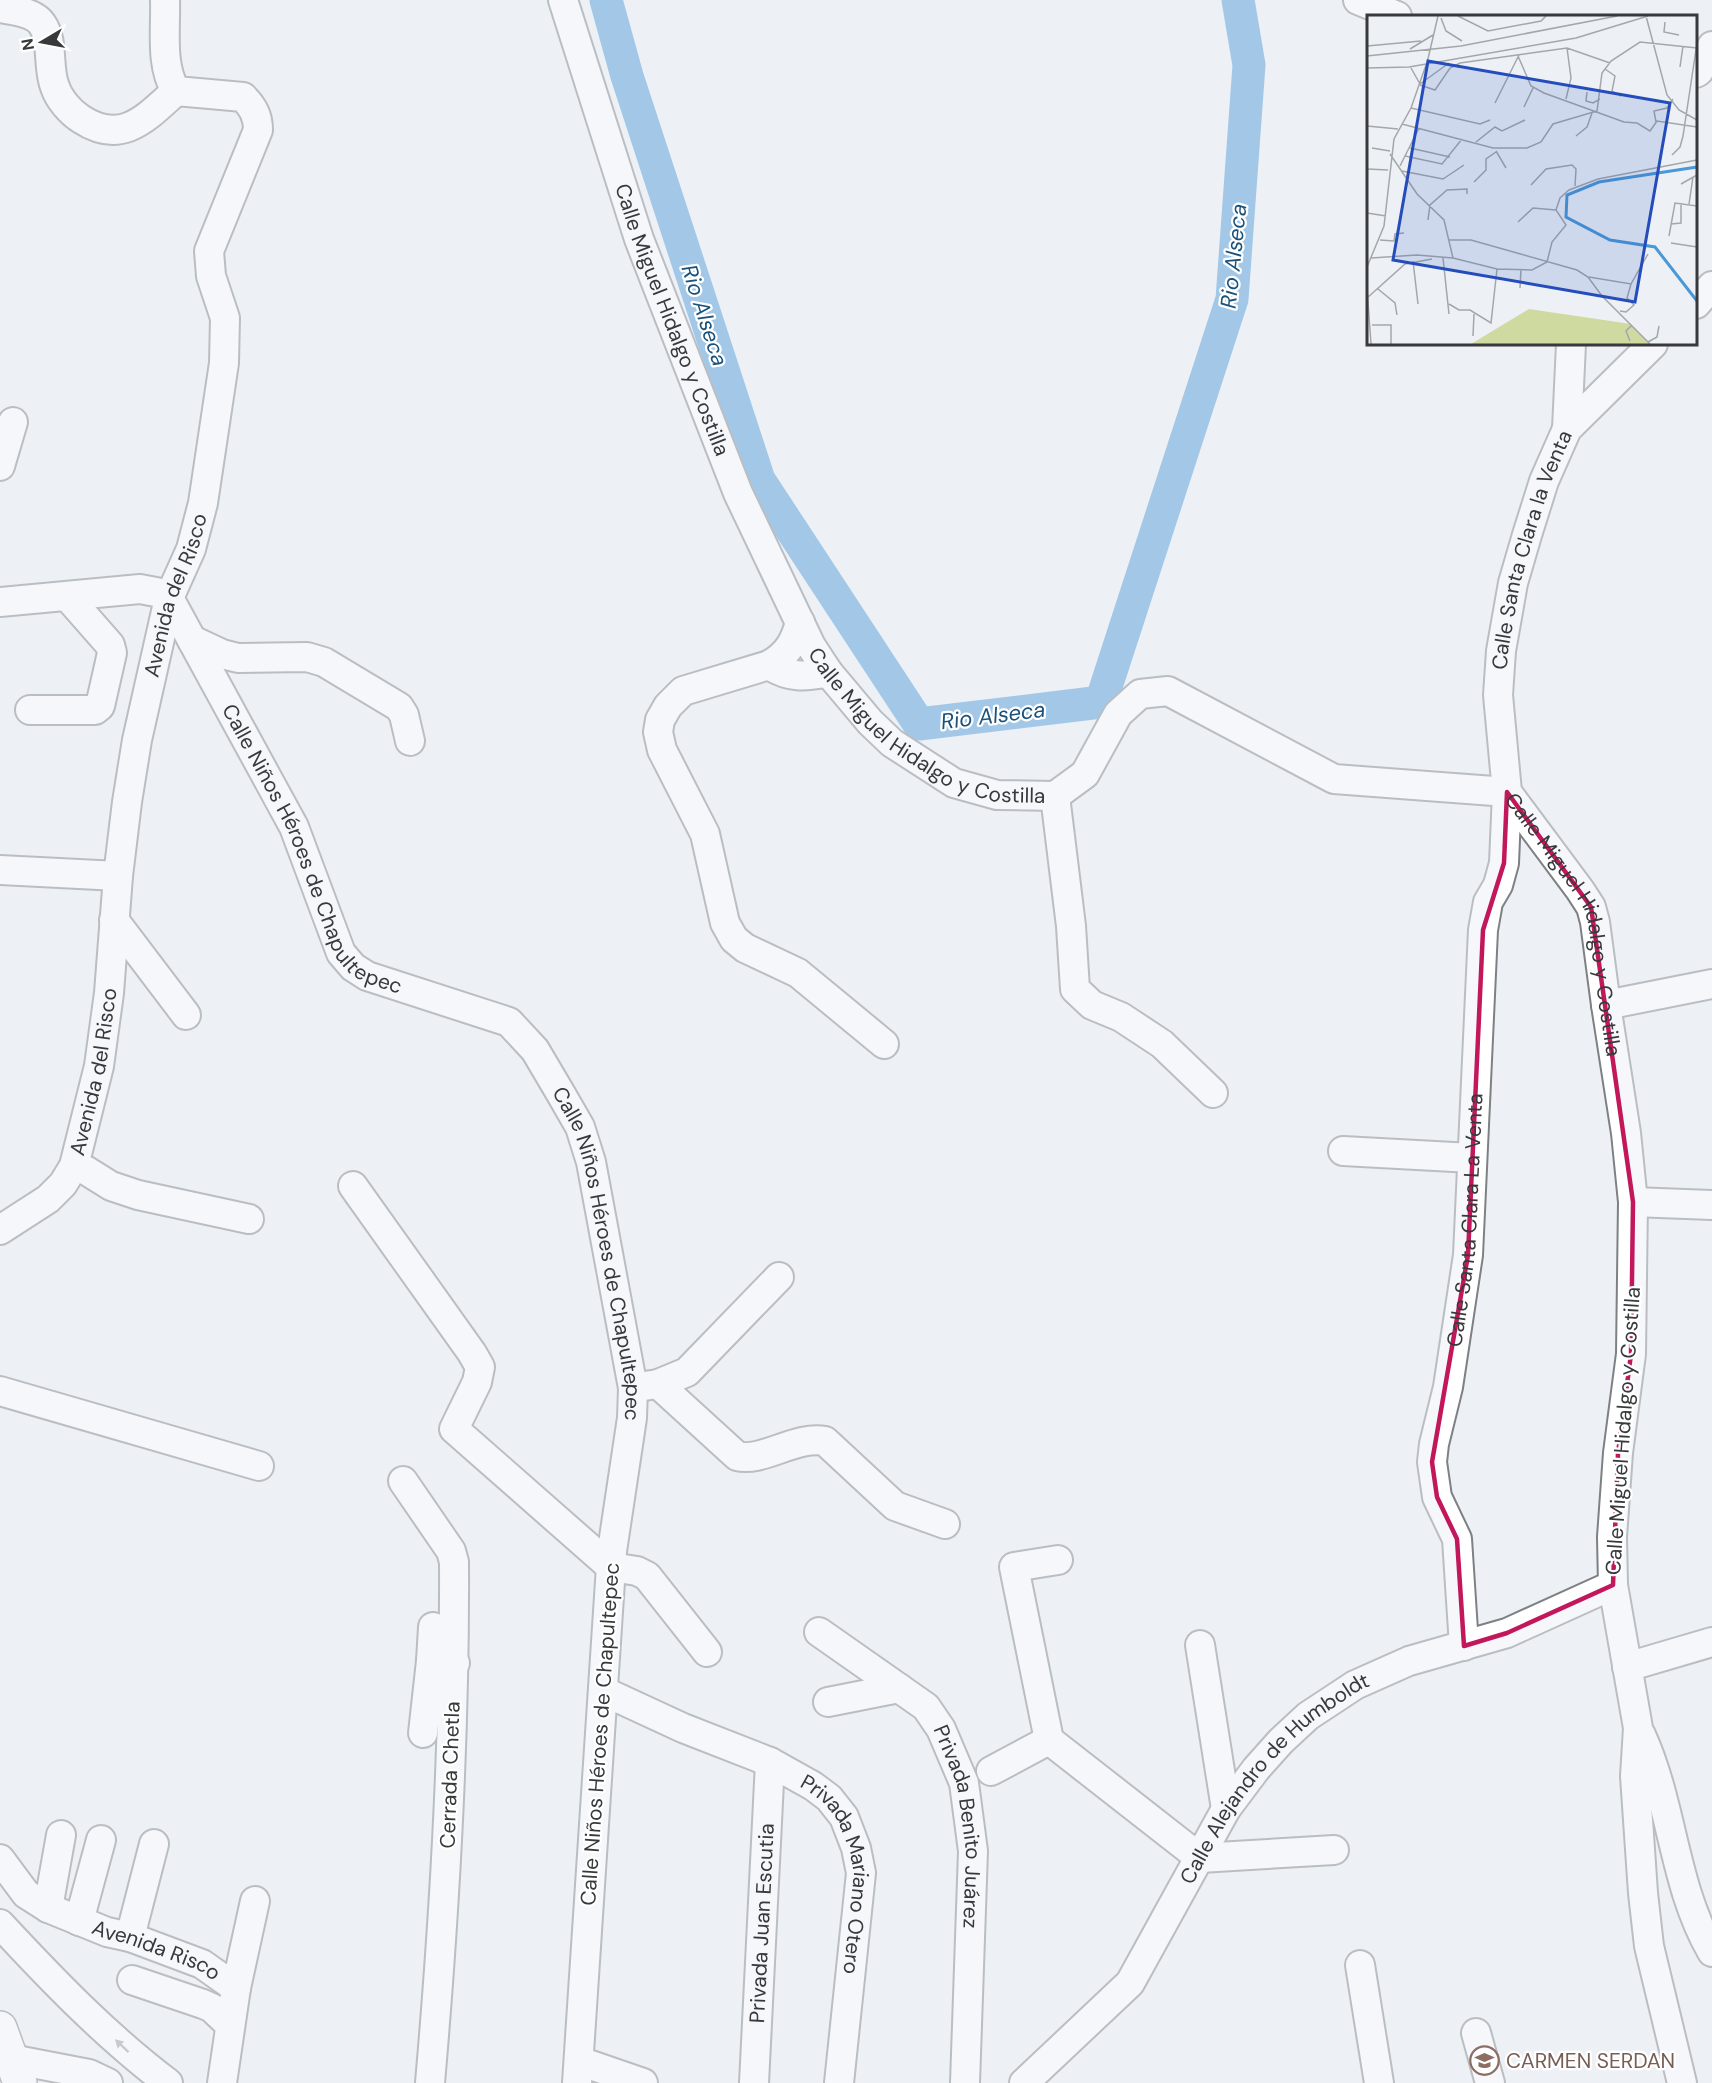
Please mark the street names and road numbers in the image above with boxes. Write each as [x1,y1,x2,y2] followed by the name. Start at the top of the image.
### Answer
[608,180,736,460] street label: Calle Miguel Hidalgo y Costilla
[1486,426,1579,670] street label: Calle Santa Clara la Venta
[138,511,214,680] street label: Avenida del Risco
[802,642,1046,810] street label: Calle Miguel Hidalgo y Costilla
[215,699,406,1000] street label: Calle Niños Héroes de Chapultepec
[1498,787,1628,1058] street label: Calle Miguel Hidalgo y Costilla
[63,986,124,1158] street label: Avenida del Risco
[546,1081,647,1421] street label: Calle Niños Héroes de Chapultepec
[1440,1093,1489,1349] street label: Calle Santa Clara La Venta
[1599,1286,1647,1576] street label: Calle Miguel Hidalgo y Costilla
[574,1562,626,1906] street label: Calle Niños Héroes de Chapultepec
[1173,1666,1374,1889] street label: Calle Alejandro de Humboldt
[433,1701,467,1849] street label: Cerrada Chetla
[927,1721,987,1929] street label: Privada Benito Juárez
[796,1768,875,1976] street label: Privada Mariano Otero
[743,1823,781,2024] street label: Privada Juan Escutia
[88,1913,226,1987] street label: Avenida Risco

